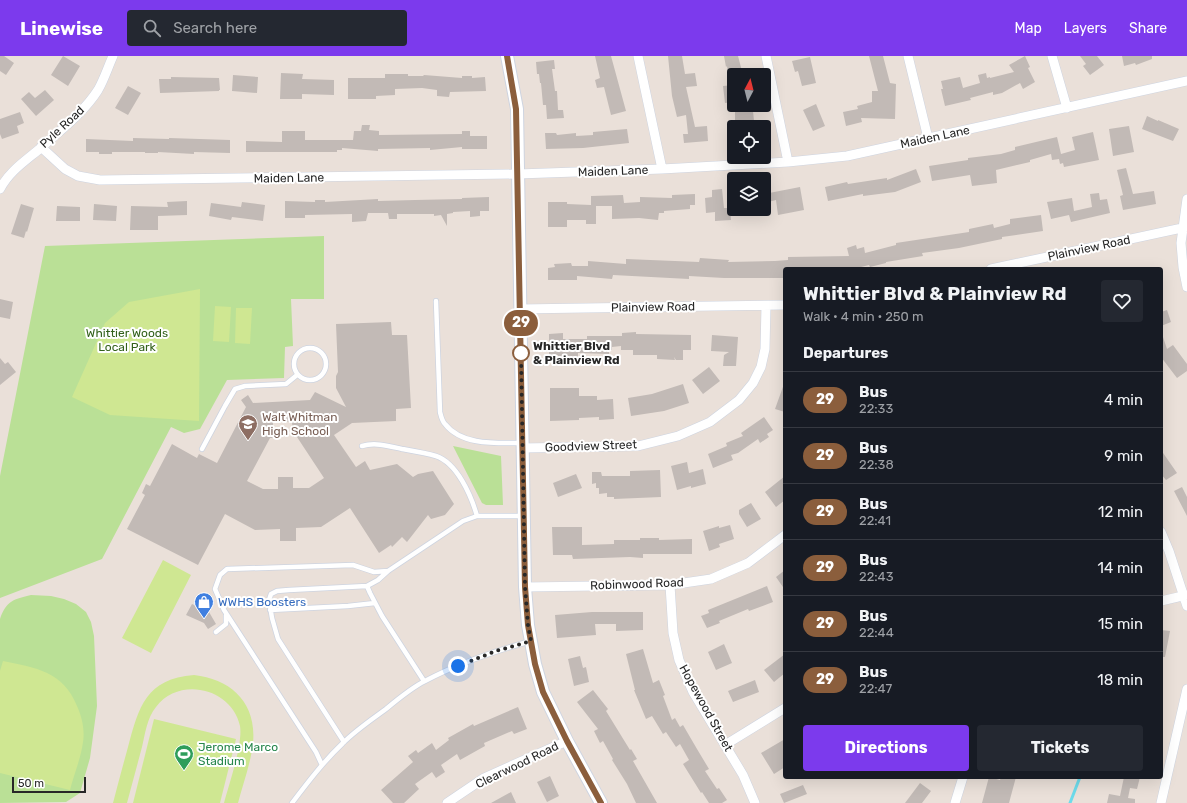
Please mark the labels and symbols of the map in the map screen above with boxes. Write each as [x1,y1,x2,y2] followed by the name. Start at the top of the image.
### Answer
[727,68,771,112] north arrow
[37,103,87,151] street label: Pyle Road
[899,123,971,151] street label: Maiden Lane
[578,163,649,179] street label: Maiden Lane
[254,170,325,186] street label: Maiden Lane
[1046,232,1132,264] street label: Plainview Road
[611,299,695,315] street label: Plainview Road
[503,310,539,336] line badge: 29
[86,326,168,354] park label: Whittier Woods Local Park
[533,339,620,367] place label: Whittier Blvd & Plainview Rd
[512,344,530,362] marker: Whittier Blvd & Plainview Rd
[262,410,337,438] place label: Walt Whitman High School
[237,413,259,441] school or university icon: Walt Whitman High School
[545,437,638,455] street label: Goodview Street
[590,575,684,593] street label: Robinwood Road
[193,591,215,619] shop icon: WWHS Boosters
[218,595,306,609] place label: WWHS Boosters
[448,656,468,676] your location
[676,662,736,754] street label: Hopewood Street
[473,739,561,791] street label: Clearwood Road
[198,740,278,768] place label: Jerome Marco Stadium
[173,743,195,771] sports icon: Jerome Marco Stadium
[12,775,86,794] scale bar

